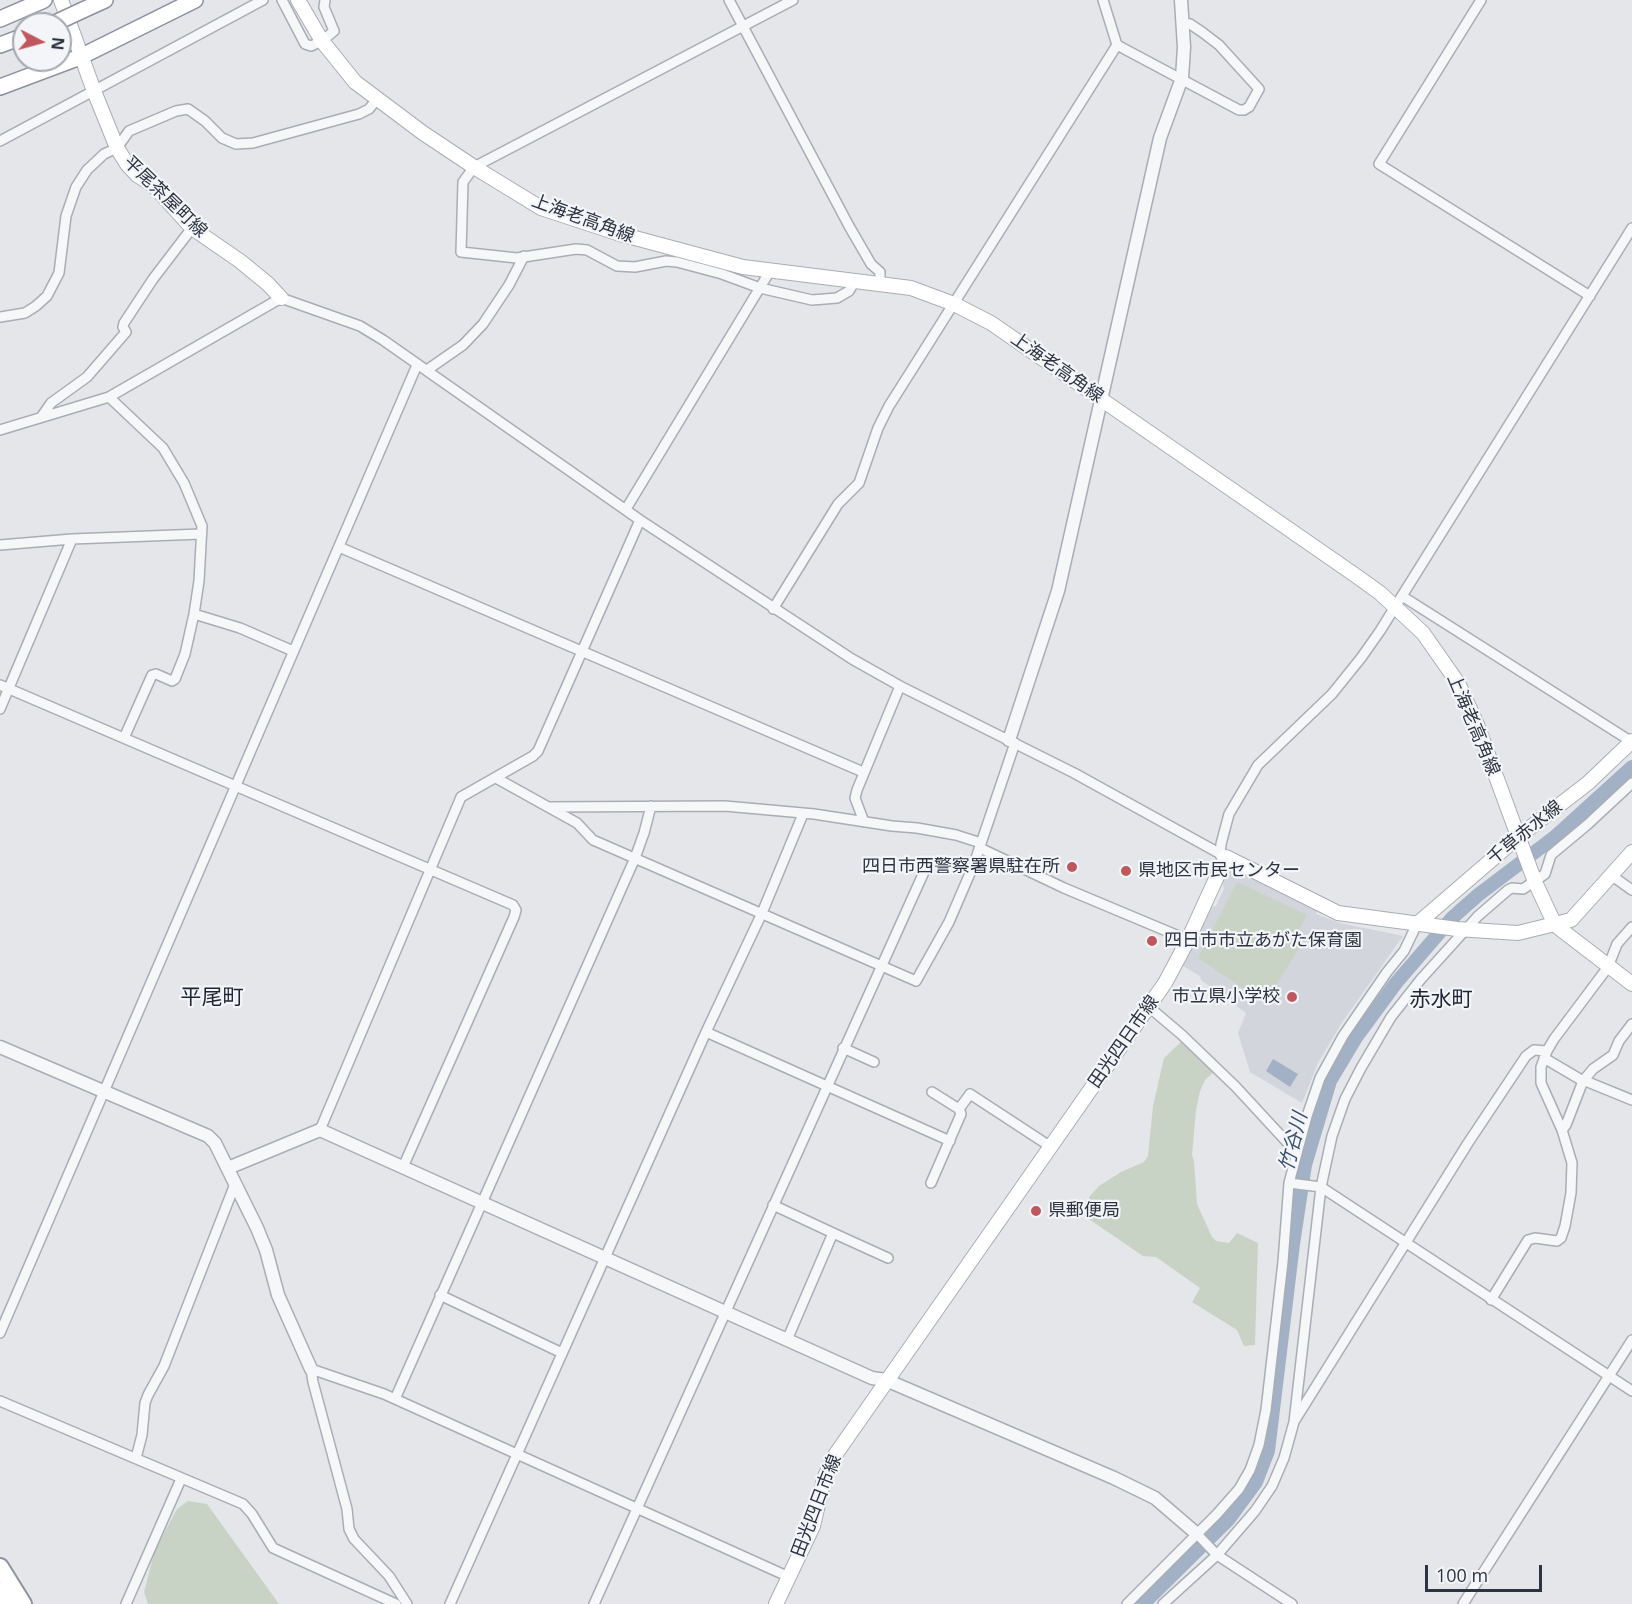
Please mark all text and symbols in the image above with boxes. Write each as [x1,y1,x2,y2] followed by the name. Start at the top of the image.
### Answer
[12,12,72,72] north arrow
[46,36,70,51] text: N
[119,152,211,242] street label: 平尾茶屋町線
[529,190,637,248] street label: 上海老高角線
[1007,328,1107,408] street label: 上海老高角線
[1442,671,1504,779] street label: 上海老高角線
[1483,796,1567,870] street label: 千草赤水線
[862,856,1060,878] place label: 四日市西警察署県駐在所
[1065,860,1079,874] marker: 四日市西警察署県駐在所
[1138,860,1300,882] place label: 県地区市民センター
[1119,864,1133,878] marker: 県地区市民センター
[1164,930,1362,952] place label: 四日市市立あがた保育園
[1145,934,1159,948] marker: 四日市市立あがた保育園
[181,985,243,1011] district label: 平尾町
[1172,986,1280,1008] place label: 市立県小学校
[1410,987,1472,1013] district label: 赤水町
[1285,990,1299,1004] marker: 市立県小学校
[1084,992,1164,1092] street label: 田光四日市線
[1275,1110,1313,1174] water label: 竹谷川
[1048,1200,1120,1222] place label: 県郵便局
[1029,1204,1043,1218] marker: 県郵便局
[788,1452,846,1560] street label: 田光四日市線
[1428,1553,1545,1591] scale bar
[1436,1563,1488,1587] text: 100 m

